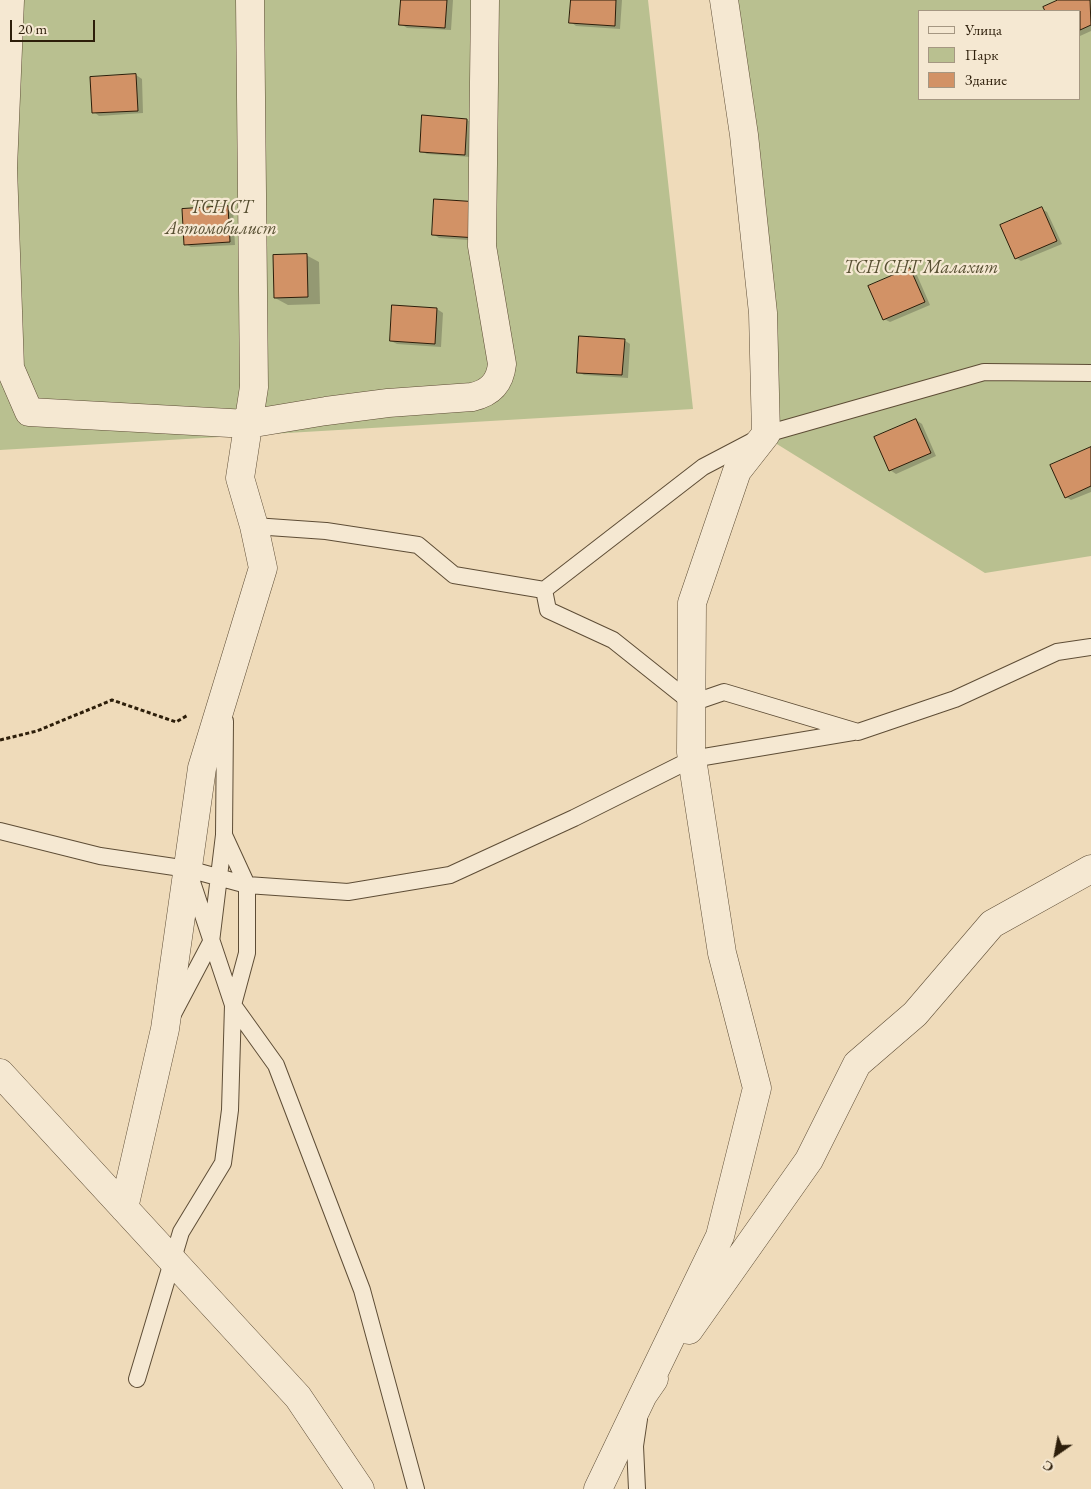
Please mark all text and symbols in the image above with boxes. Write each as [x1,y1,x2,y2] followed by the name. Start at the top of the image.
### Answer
[12,10,98,42] scale bar
[918,10,1081,100] legend
[18,19,47,38] text: 20 m
[965,20,1002,39] text: Улица
[965,45,998,64] text: Парк
[965,70,1007,89] text: Здание
[165,197,277,240] park label: ТСН СТ Автомобилист
[844,257,998,279] park label: ТСН СНТ Малахит
[1031,1429,1081,1479] north arrow
[1039,1456,1057,1477] text: С

